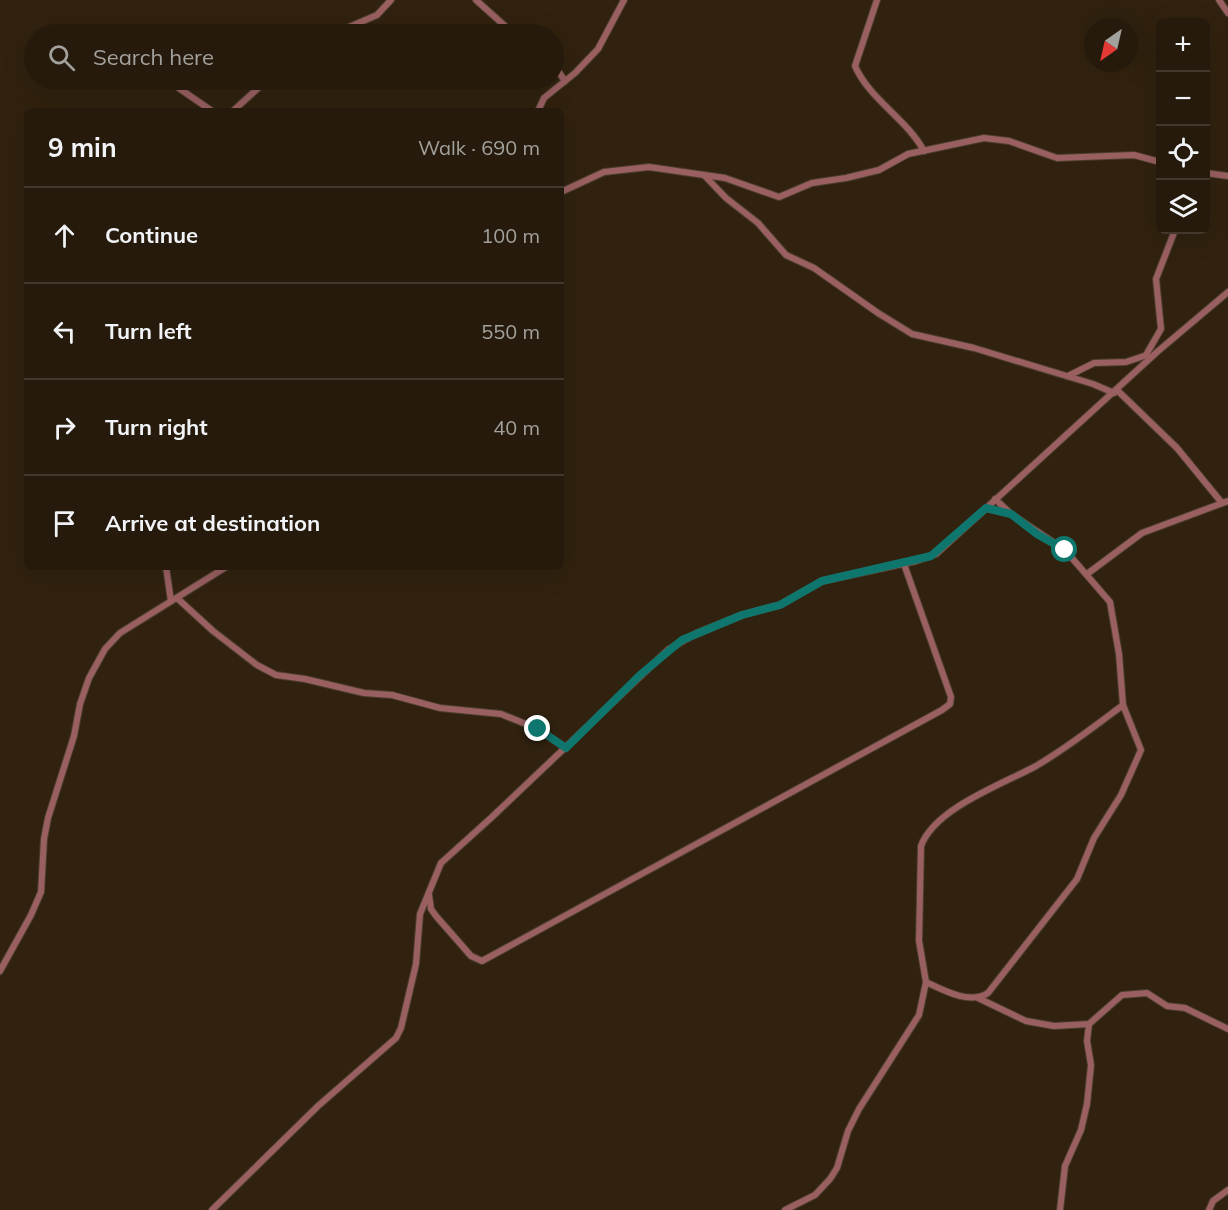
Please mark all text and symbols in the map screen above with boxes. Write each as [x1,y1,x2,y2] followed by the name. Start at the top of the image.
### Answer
[1084,18,1138,72] north arrow
[1156,18,1210,234] map controls
[1156,18,1210,72] button: +
[24,24,564,90] search box
[45,41,78,74] icon: search
[93,43,214,71] text: Search here
[1156,72,1210,126] button: −
[1156,126,1210,180] button: locate
[48,131,117,164] text: 9 min
[418,135,540,160] text: Walk · 690 m
[1156,180,1210,234] button: layers
[48,219,81,252] icon: ahead
[105,221,198,249] text: Continue
[481,223,540,248] text: 100 m
[48,315,81,348] icon: left
[105,317,192,345] text: Turn left
[481,319,540,344] text: 550 m
[48,411,81,444] icon: right
[105,413,208,441] text: Turn right
[493,415,540,440] text: 40 m
[48,507,81,540] icon: arrive
[105,509,320,537] text: Arrive at destination
[1051,536,1077,562] route start
[524,715,550,741] route end

